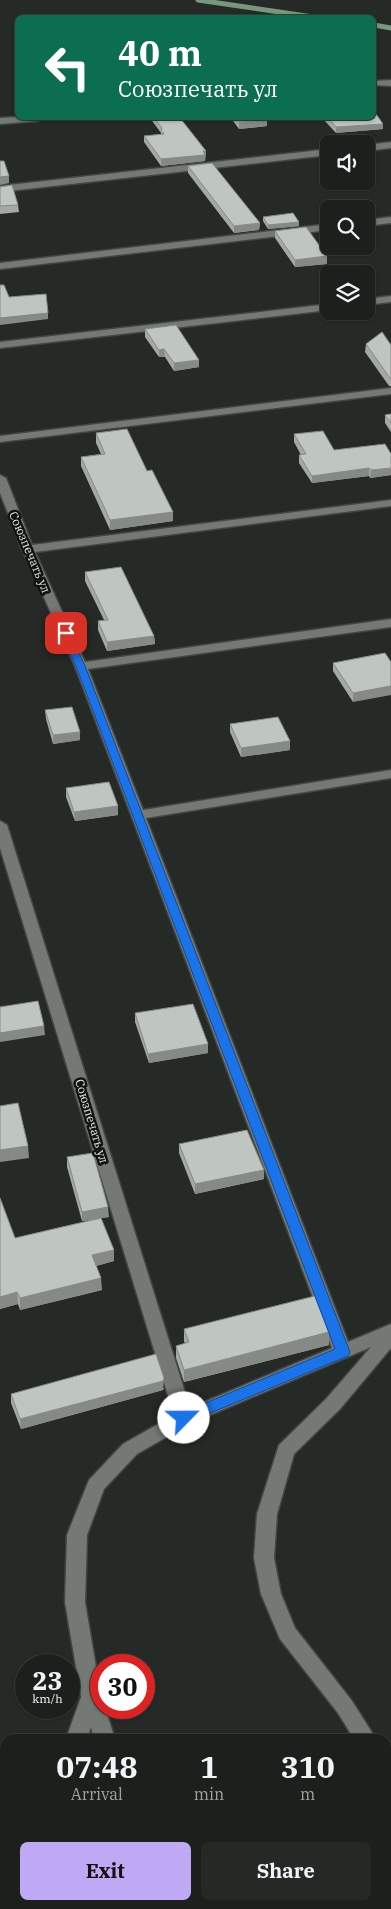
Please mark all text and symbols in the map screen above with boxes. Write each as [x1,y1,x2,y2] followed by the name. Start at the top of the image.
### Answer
[118,30,202,76] text: 40 m
[35,35,100,100] icon: left
[118,74,278,103] text: Союзпечать ул
[320,135,375,320] map controls
[320,135,375,190] button: sound
[320,200,375,255] button: search
[320,265,375,320] button: layers
[6,509,54,595] street label: Союзпечать ул
[45,612,87,654] pin
[52,619,80,647] icon: arrive
[72,1077,112,1165] street label: Союзпечать ул
[157,1391,209,1443] position arrow
[90,1654,155,1719] speed limit sign: 30
[32,1664,63,1697] text: 23
[32,1691,63,1706] text: km/h
[56,1747,137,1786] text: 07:48
[200,1747,218,1786] text: 1
[281,1747,335,1786] text: 310
[71,1784,123,1804] text: Arrival
[194,1784,224,1804] text: min
[300,1784,315,1804] text: m
[20,1842,191,1900] button: Exit
[201,1842,371,1900] button: Share

